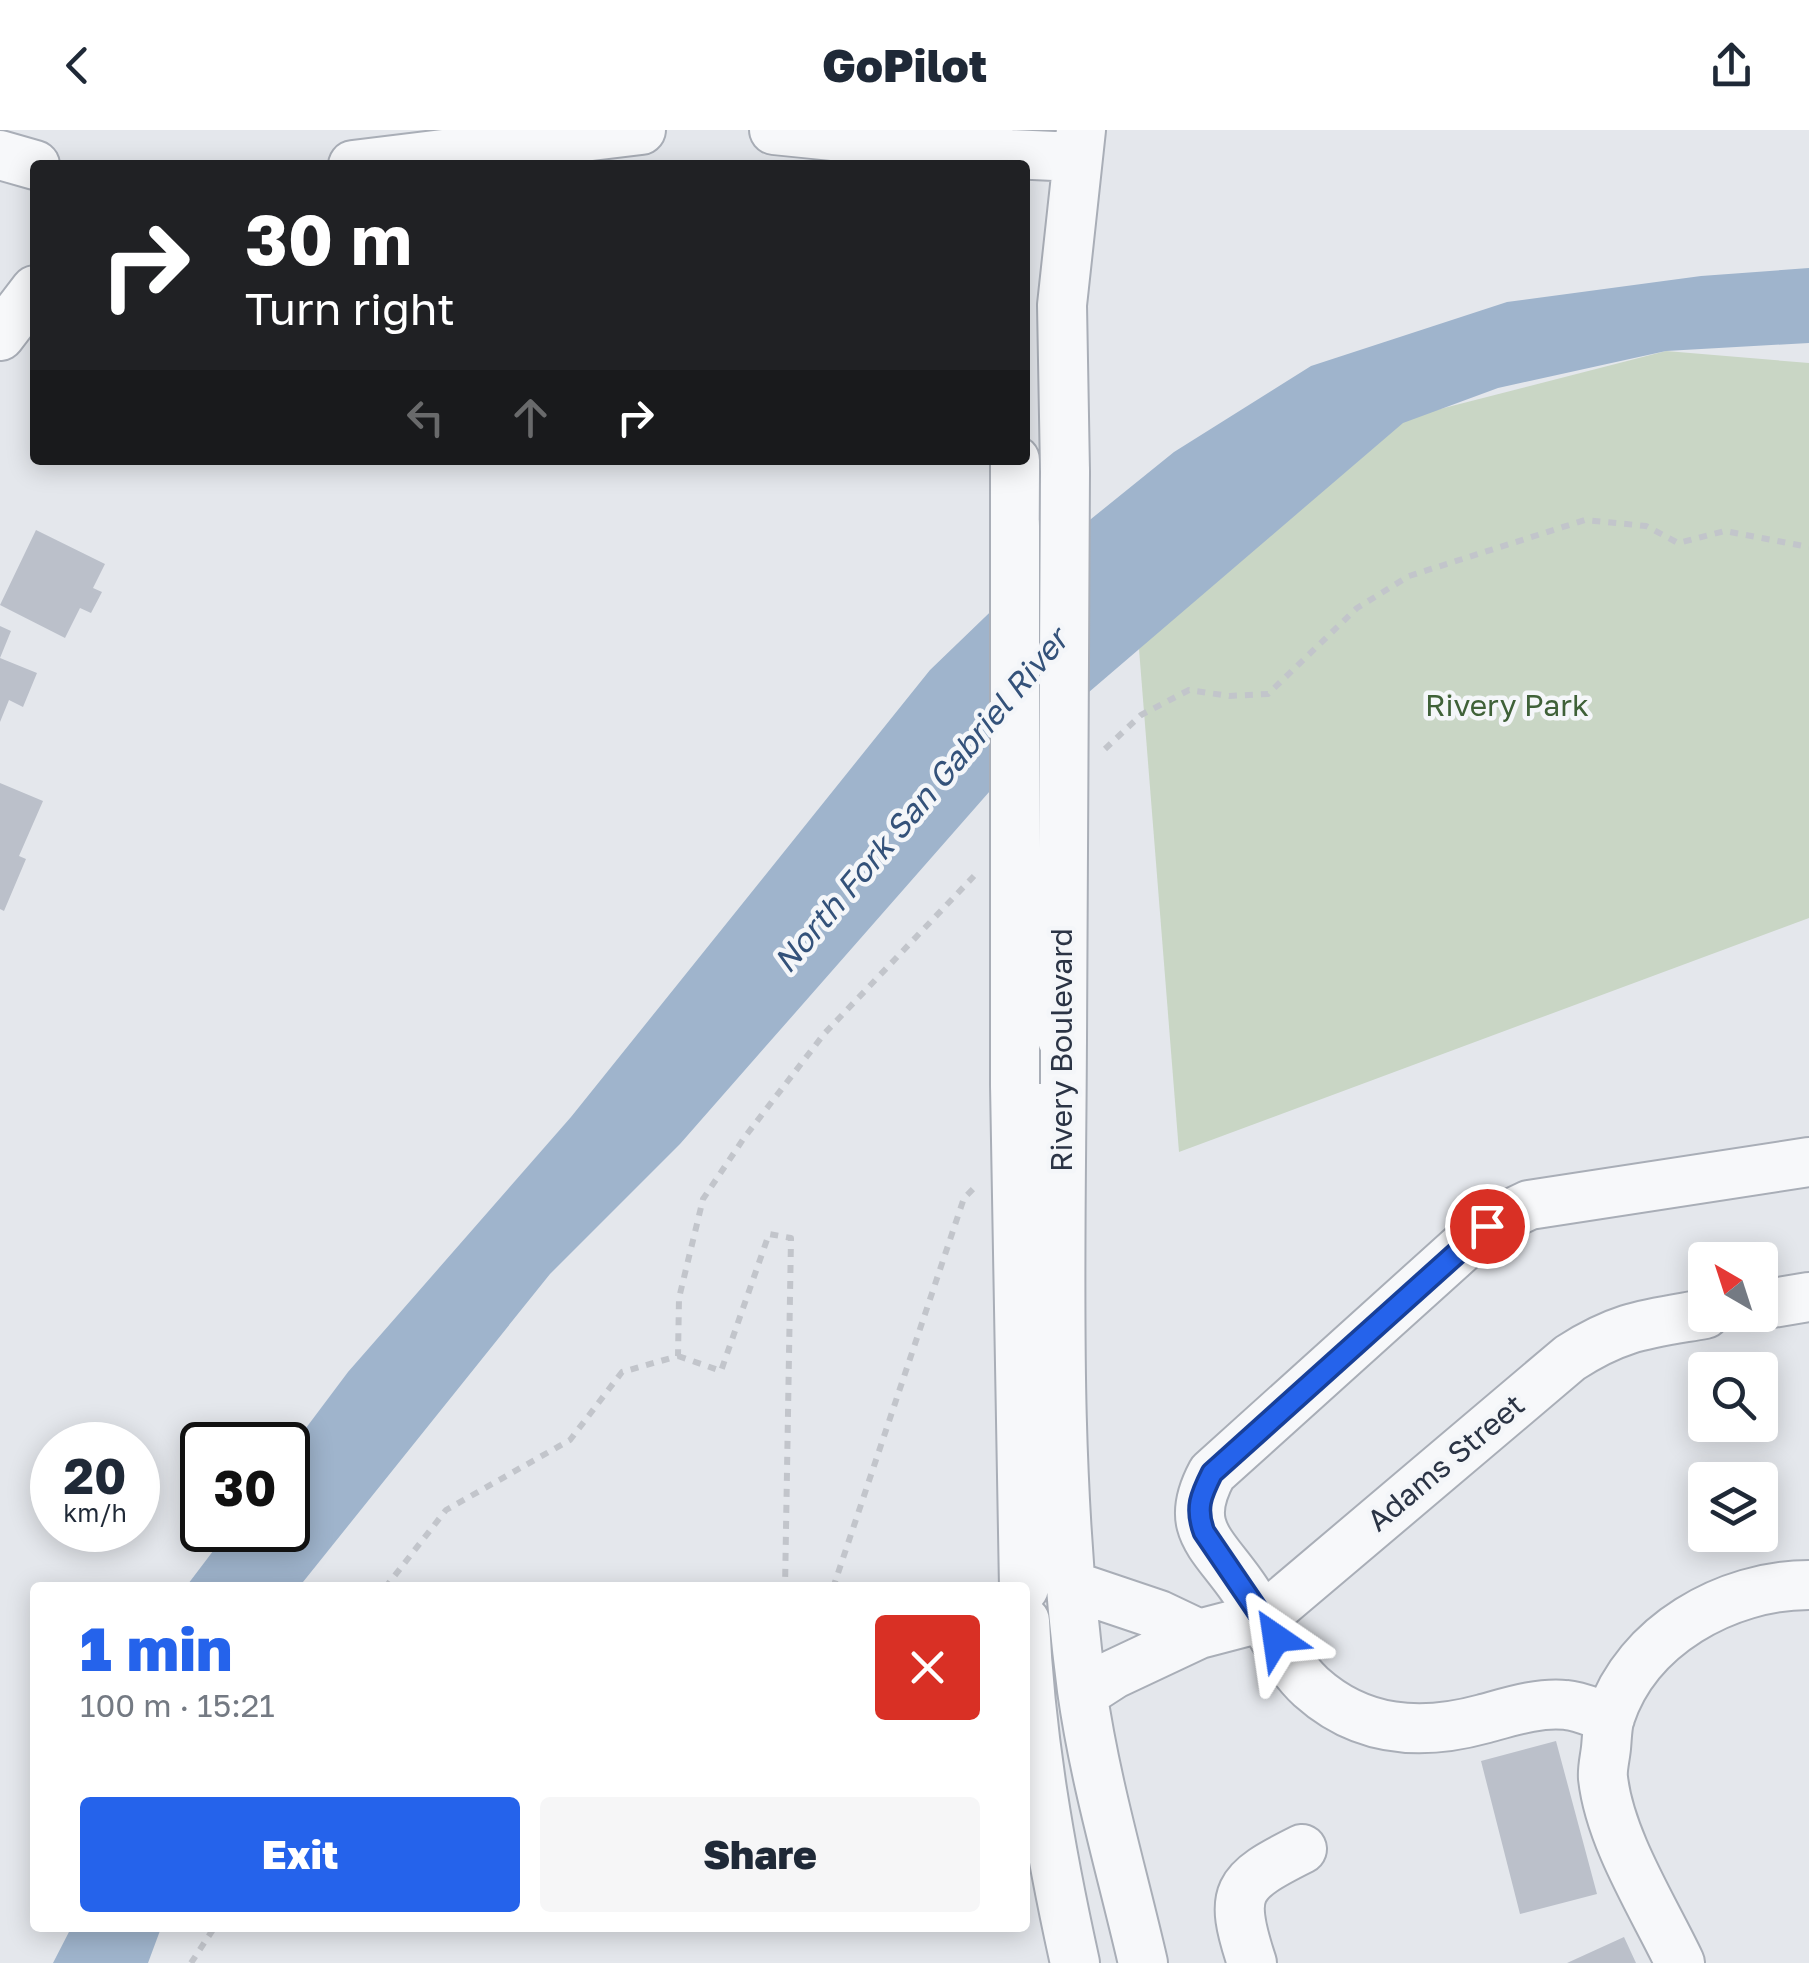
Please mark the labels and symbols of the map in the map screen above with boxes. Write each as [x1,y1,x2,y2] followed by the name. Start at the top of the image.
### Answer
[765,617,1078,980] water label: North Fork San Gabriel River
[1425,687,1589,723] park label: Rivery Park
[1043,928,1079,1172] street label: Rivery Boulevard
[1445,1184,1530,1269] pin
[1688,1242,1778,1332] north arrow
[1359,1386,1531,1538] street label: Adams Street
[180,1422,310,1552] speed limit sign: 30
[1224,1586,1328,1690] position arrow

